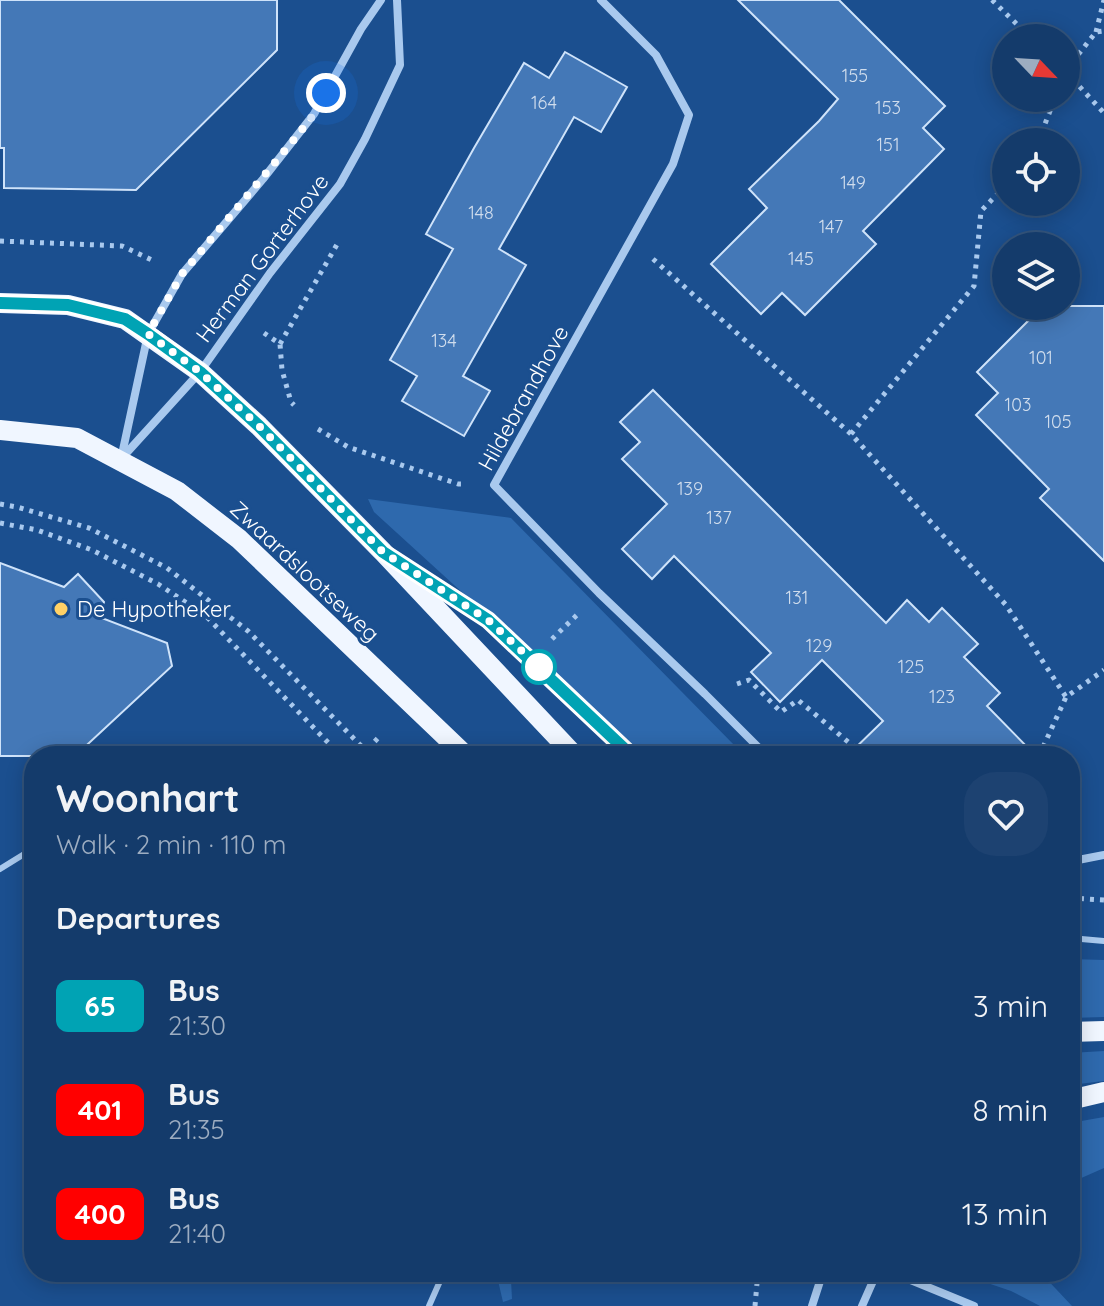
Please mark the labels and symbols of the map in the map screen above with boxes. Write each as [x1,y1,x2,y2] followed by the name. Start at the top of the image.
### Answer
[992,24,1080,112] north arrow
[842,64,868,87] house number: 155
[306,73,346,113] your location
[531,91,557,114] house number: 164
[875,96,901,119] house number: 153
[876,133,900,156] house number: 151
[189,168,335,348] street label: Herman Gorterhove
[840,171,866,194] house number: 149
[468,201,494,224] house number: 148
[819,215,843,238] house number: 147
[788,247,814,270] house number: 145
[472,320,574,476] street label: Hildebrandhove
[431,329,457,352] house number: 134
[1029,346,1053,369] house number: 101
[1005,393,1031,416] house number: 103
[1044,410,1072,433] house number: 105
[677,477,703,500] house number: 139
[225,495,385,647] street label: Zwaardslootseweg
[706,506,732,529] house number: 137
[786,586,808,609] house number: 131
[77,595,231,623] place label: De Hypotheker
[52,600,70,618] marker: De Hypotheker
[806,634,832,657] house number: 129
[522,650,556,684] unlabelled marker
[898,655,924,678] house number: 125
[929,685,955,708] house number: 123

